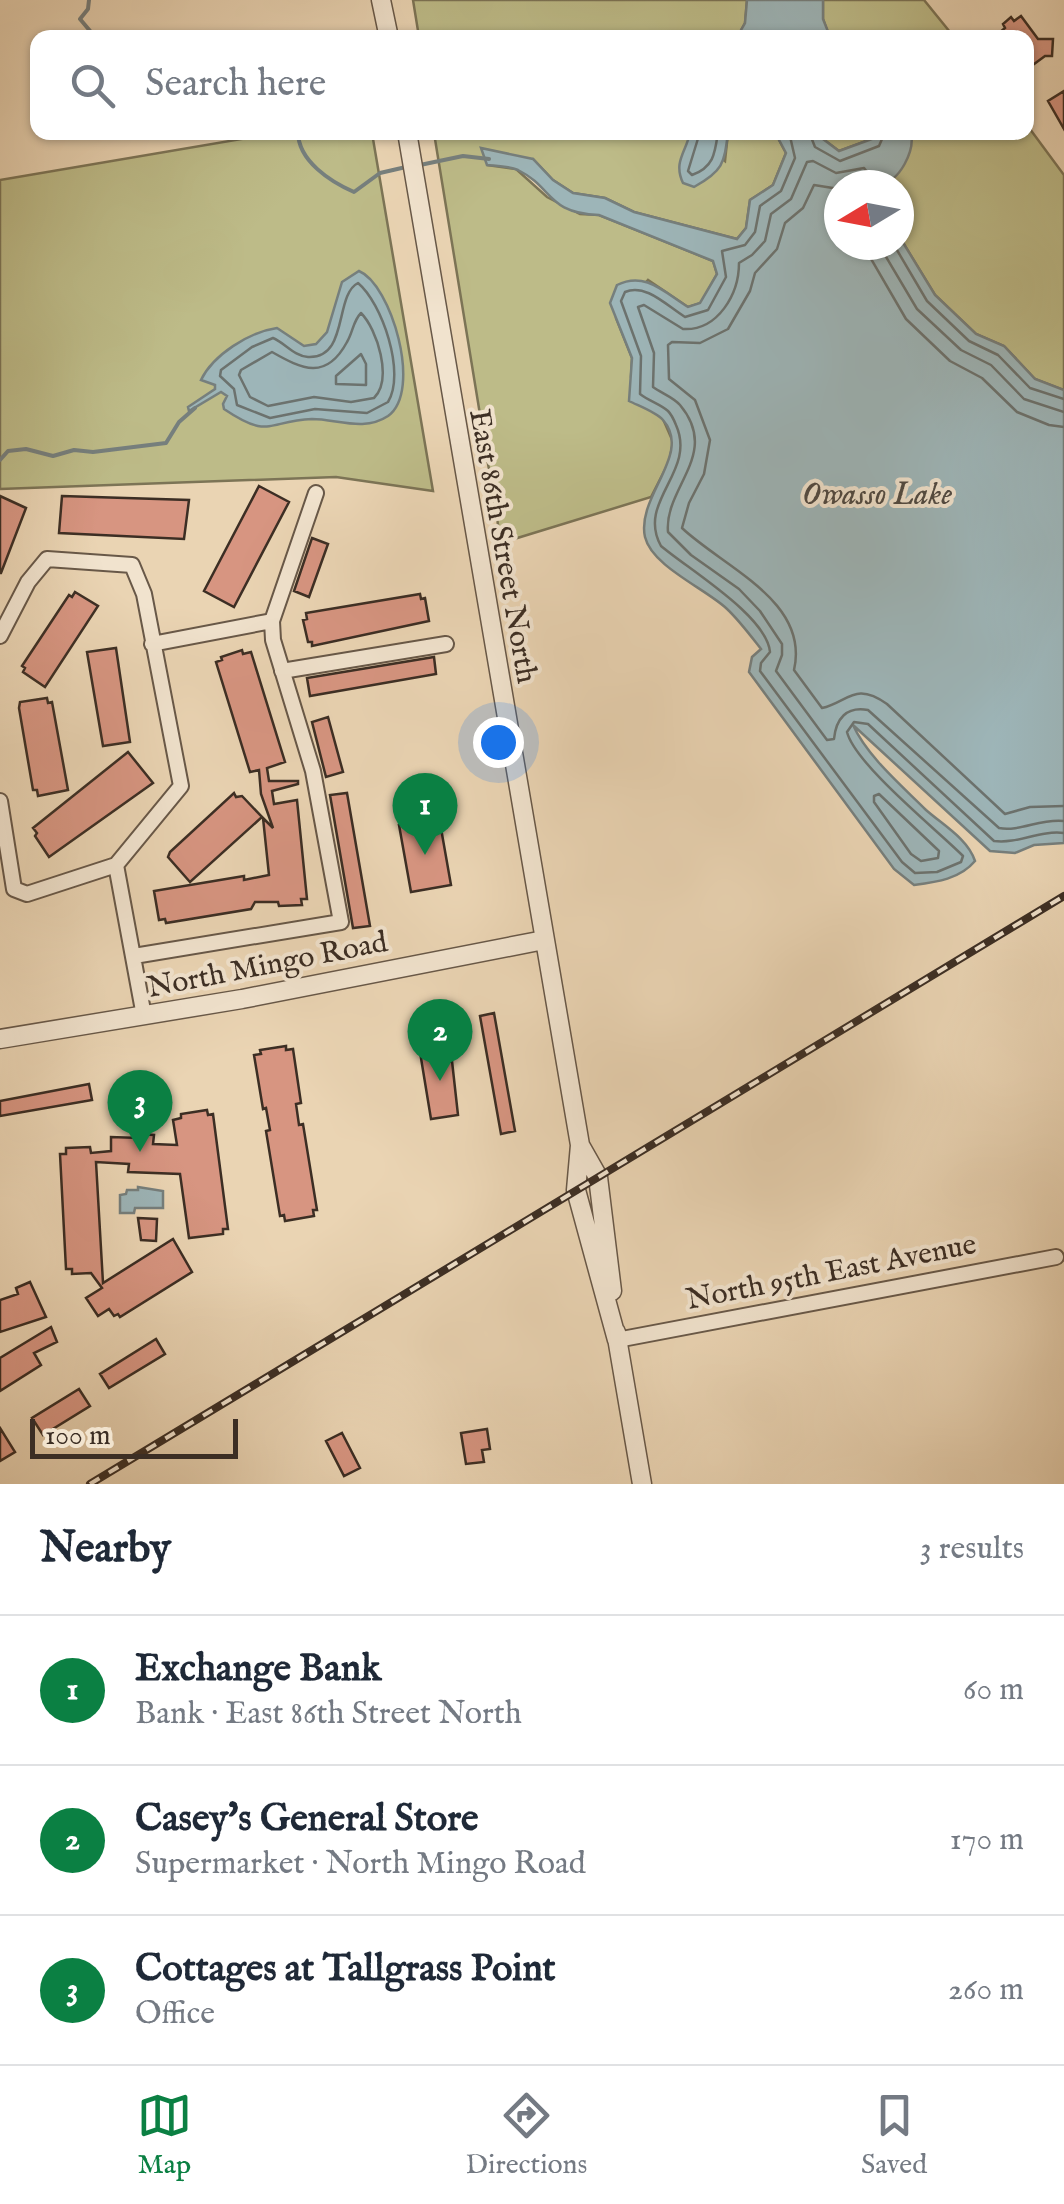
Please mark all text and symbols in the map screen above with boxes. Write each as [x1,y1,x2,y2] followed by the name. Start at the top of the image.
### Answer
[30,30,1034,140] search box
[65,58,120,113] icon: search
[145,61,326,109] text: Search here
[824,170,914,260] north arrow
[459,406,545,687] street label: East 86th Street North
[802,475,952,516] water label: Owasso Lake
[473,717,524,768] your location
[392,772,458,855] pin: 1
[144,924,392,1008] street label: North Mingo Road
[408,998,472,1081] pin: 2
[108,1070,172,1152] pin: 3
[683,1226,980,1320] street label: North 95th East Avenue
[30,1414,238,1458] scale bar
[45,1419,111,1454] text: 100 m
[40,1523,171,1576] text: Nearby
[920,1529,1024,1570] text: 3 results
[135,1646,381,1694] text: Exchange Bank
[67,1670,78,1711] text: 1
[963,1670,1024,1711] text: 60 m
[135,1694,522,1735] text: Bank · East 86th Street North
[135,1796,479,1844] text: Casey's General Store
[65,1820,80,1861] text: 2
[950,1820,1024,1861] text: 170 m
[135,1844,586,1885] text: Supermarket · North Mingo Road
[135,1946,556,1994] text: Cottages at Tallgrass Point
[67,1970,78,2011] text: 3
[948,1970,1024,2011] text: 260 m
[135,1994,215,2035] text: Office
[137,2088,192,2183] tab: Map
[465,2088,587,2183] tab: Directions
[861,2088,927,2183] tab: Saved

